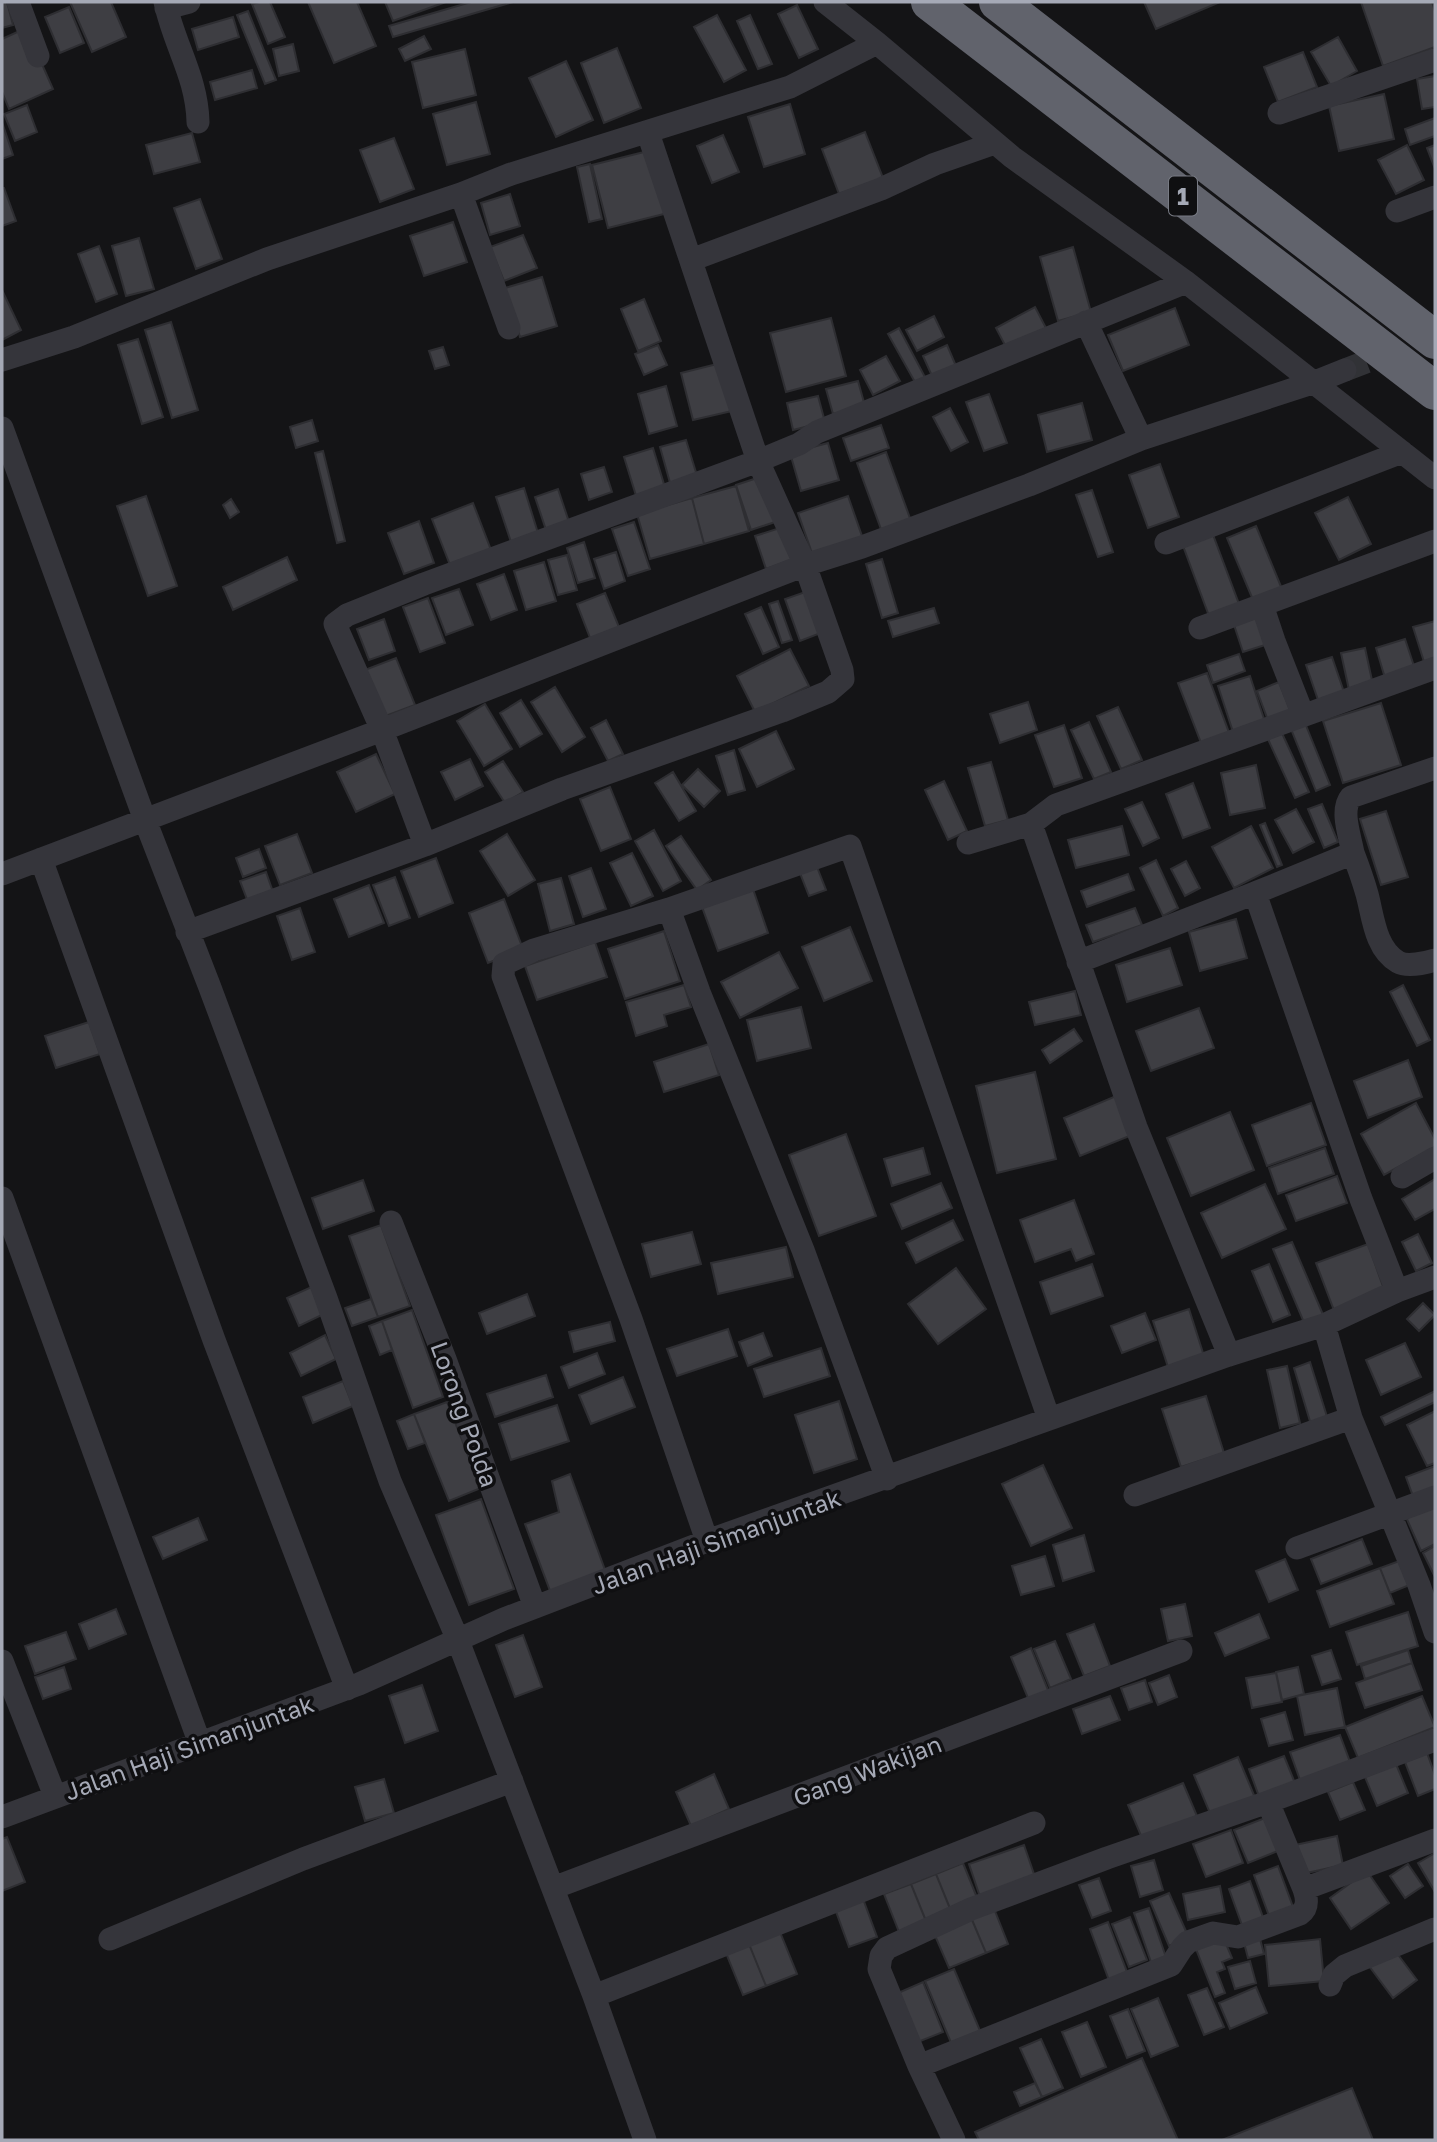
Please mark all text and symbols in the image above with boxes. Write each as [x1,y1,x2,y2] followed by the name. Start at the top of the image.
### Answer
[1169,176,1197,216] road number: 1
[425,1337,505,1491] street label: Lorong Polda
[587,1482,845,1600] street label: Jalan Haji Simanjuntak
[60,1688,318,1806] street label: Jalan Haji Simanjuntak
[789,1728,945,1812] street label: Gang Wakijan

